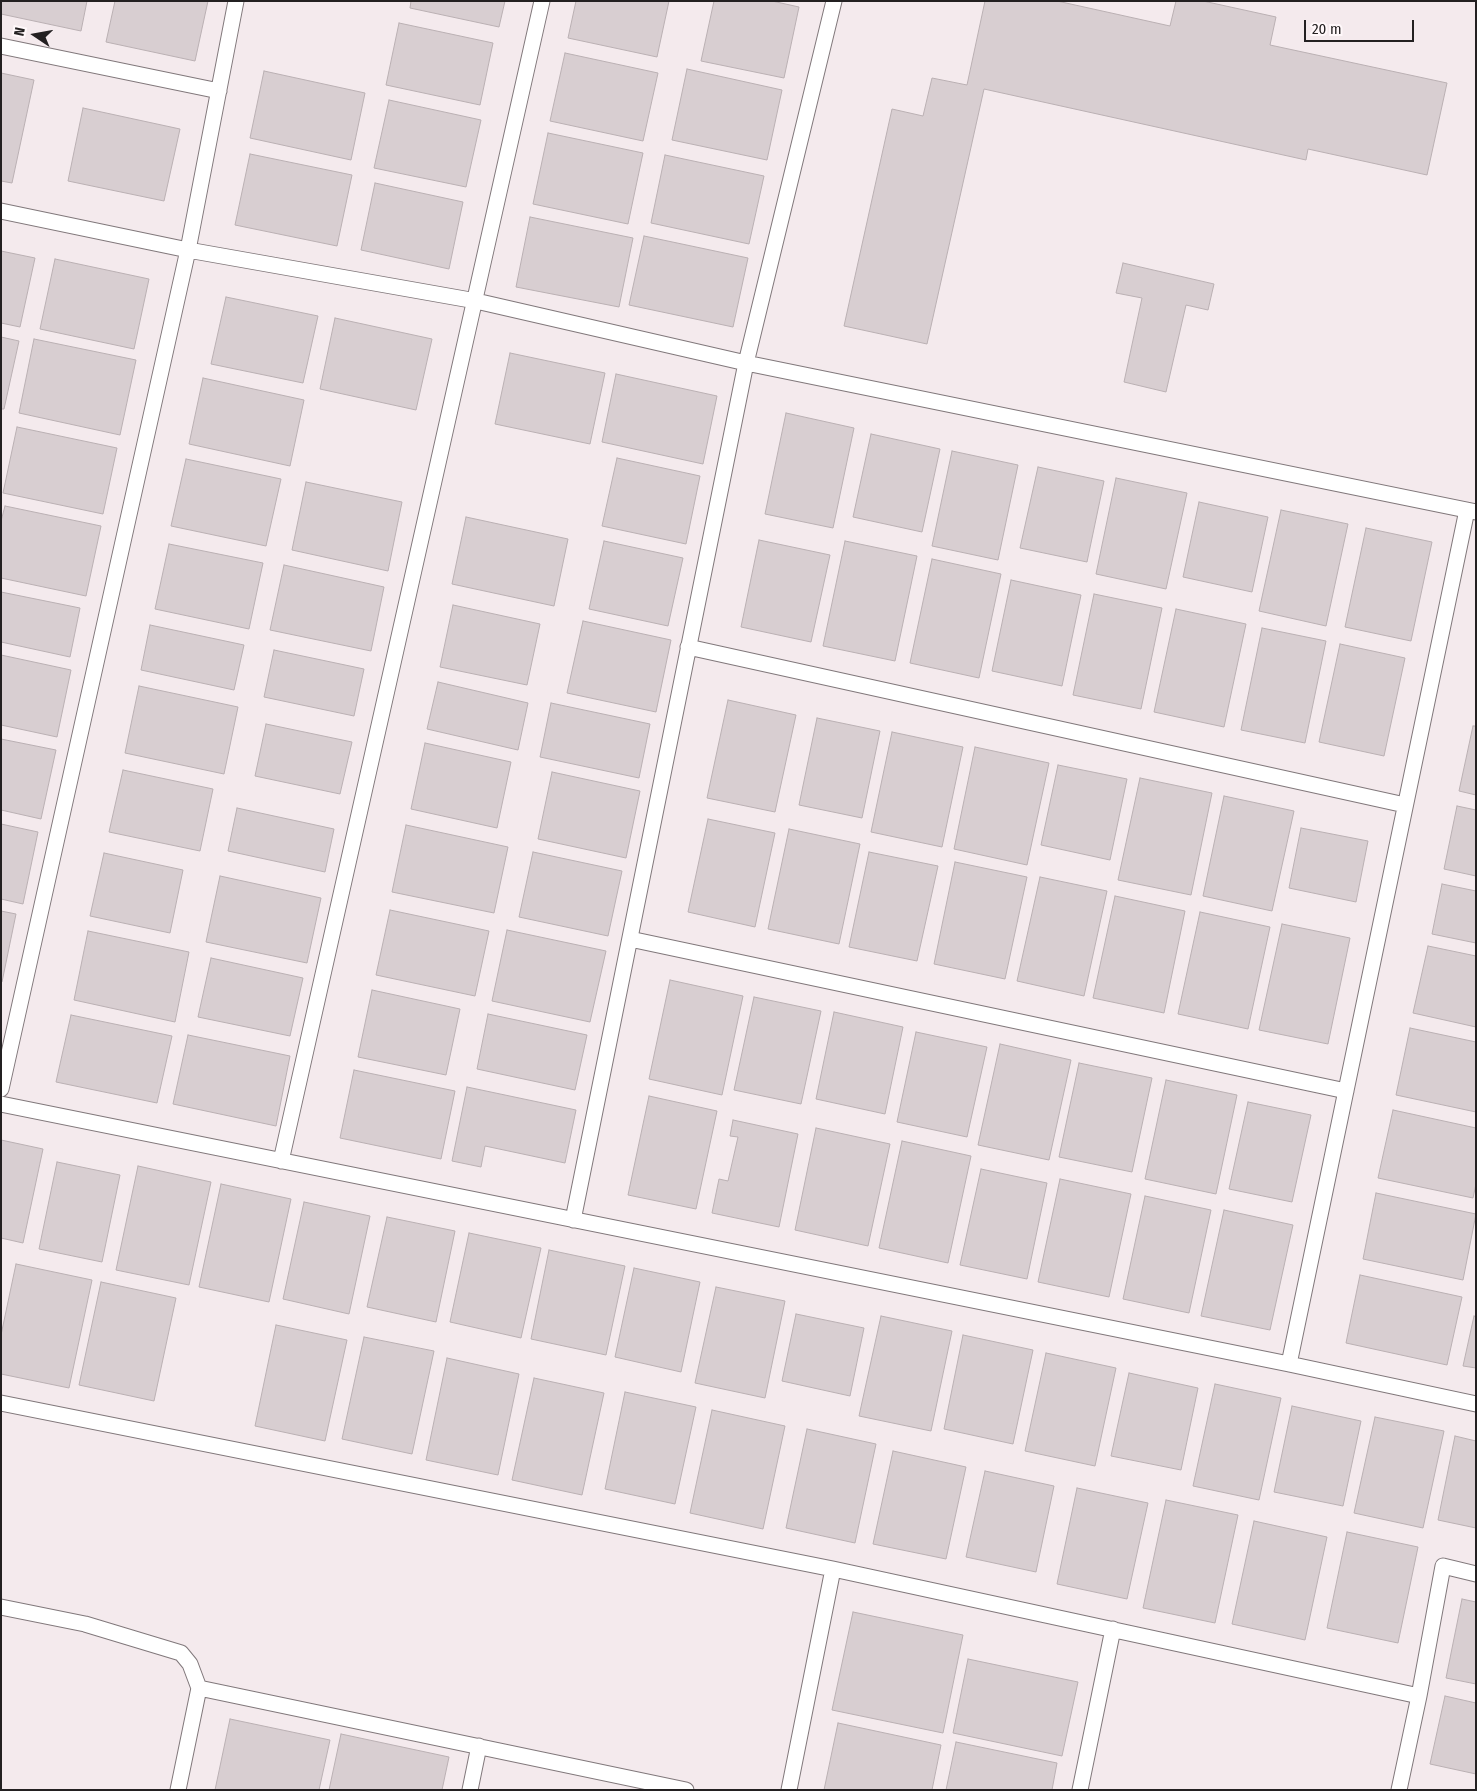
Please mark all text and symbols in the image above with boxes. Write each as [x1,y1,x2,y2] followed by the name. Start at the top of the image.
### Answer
[10,10,60,60] north arrow
[1307,10,1417,42] scale bar
[1312,20,1342,38] text: 20 m
[11,26,29,38] text: N

